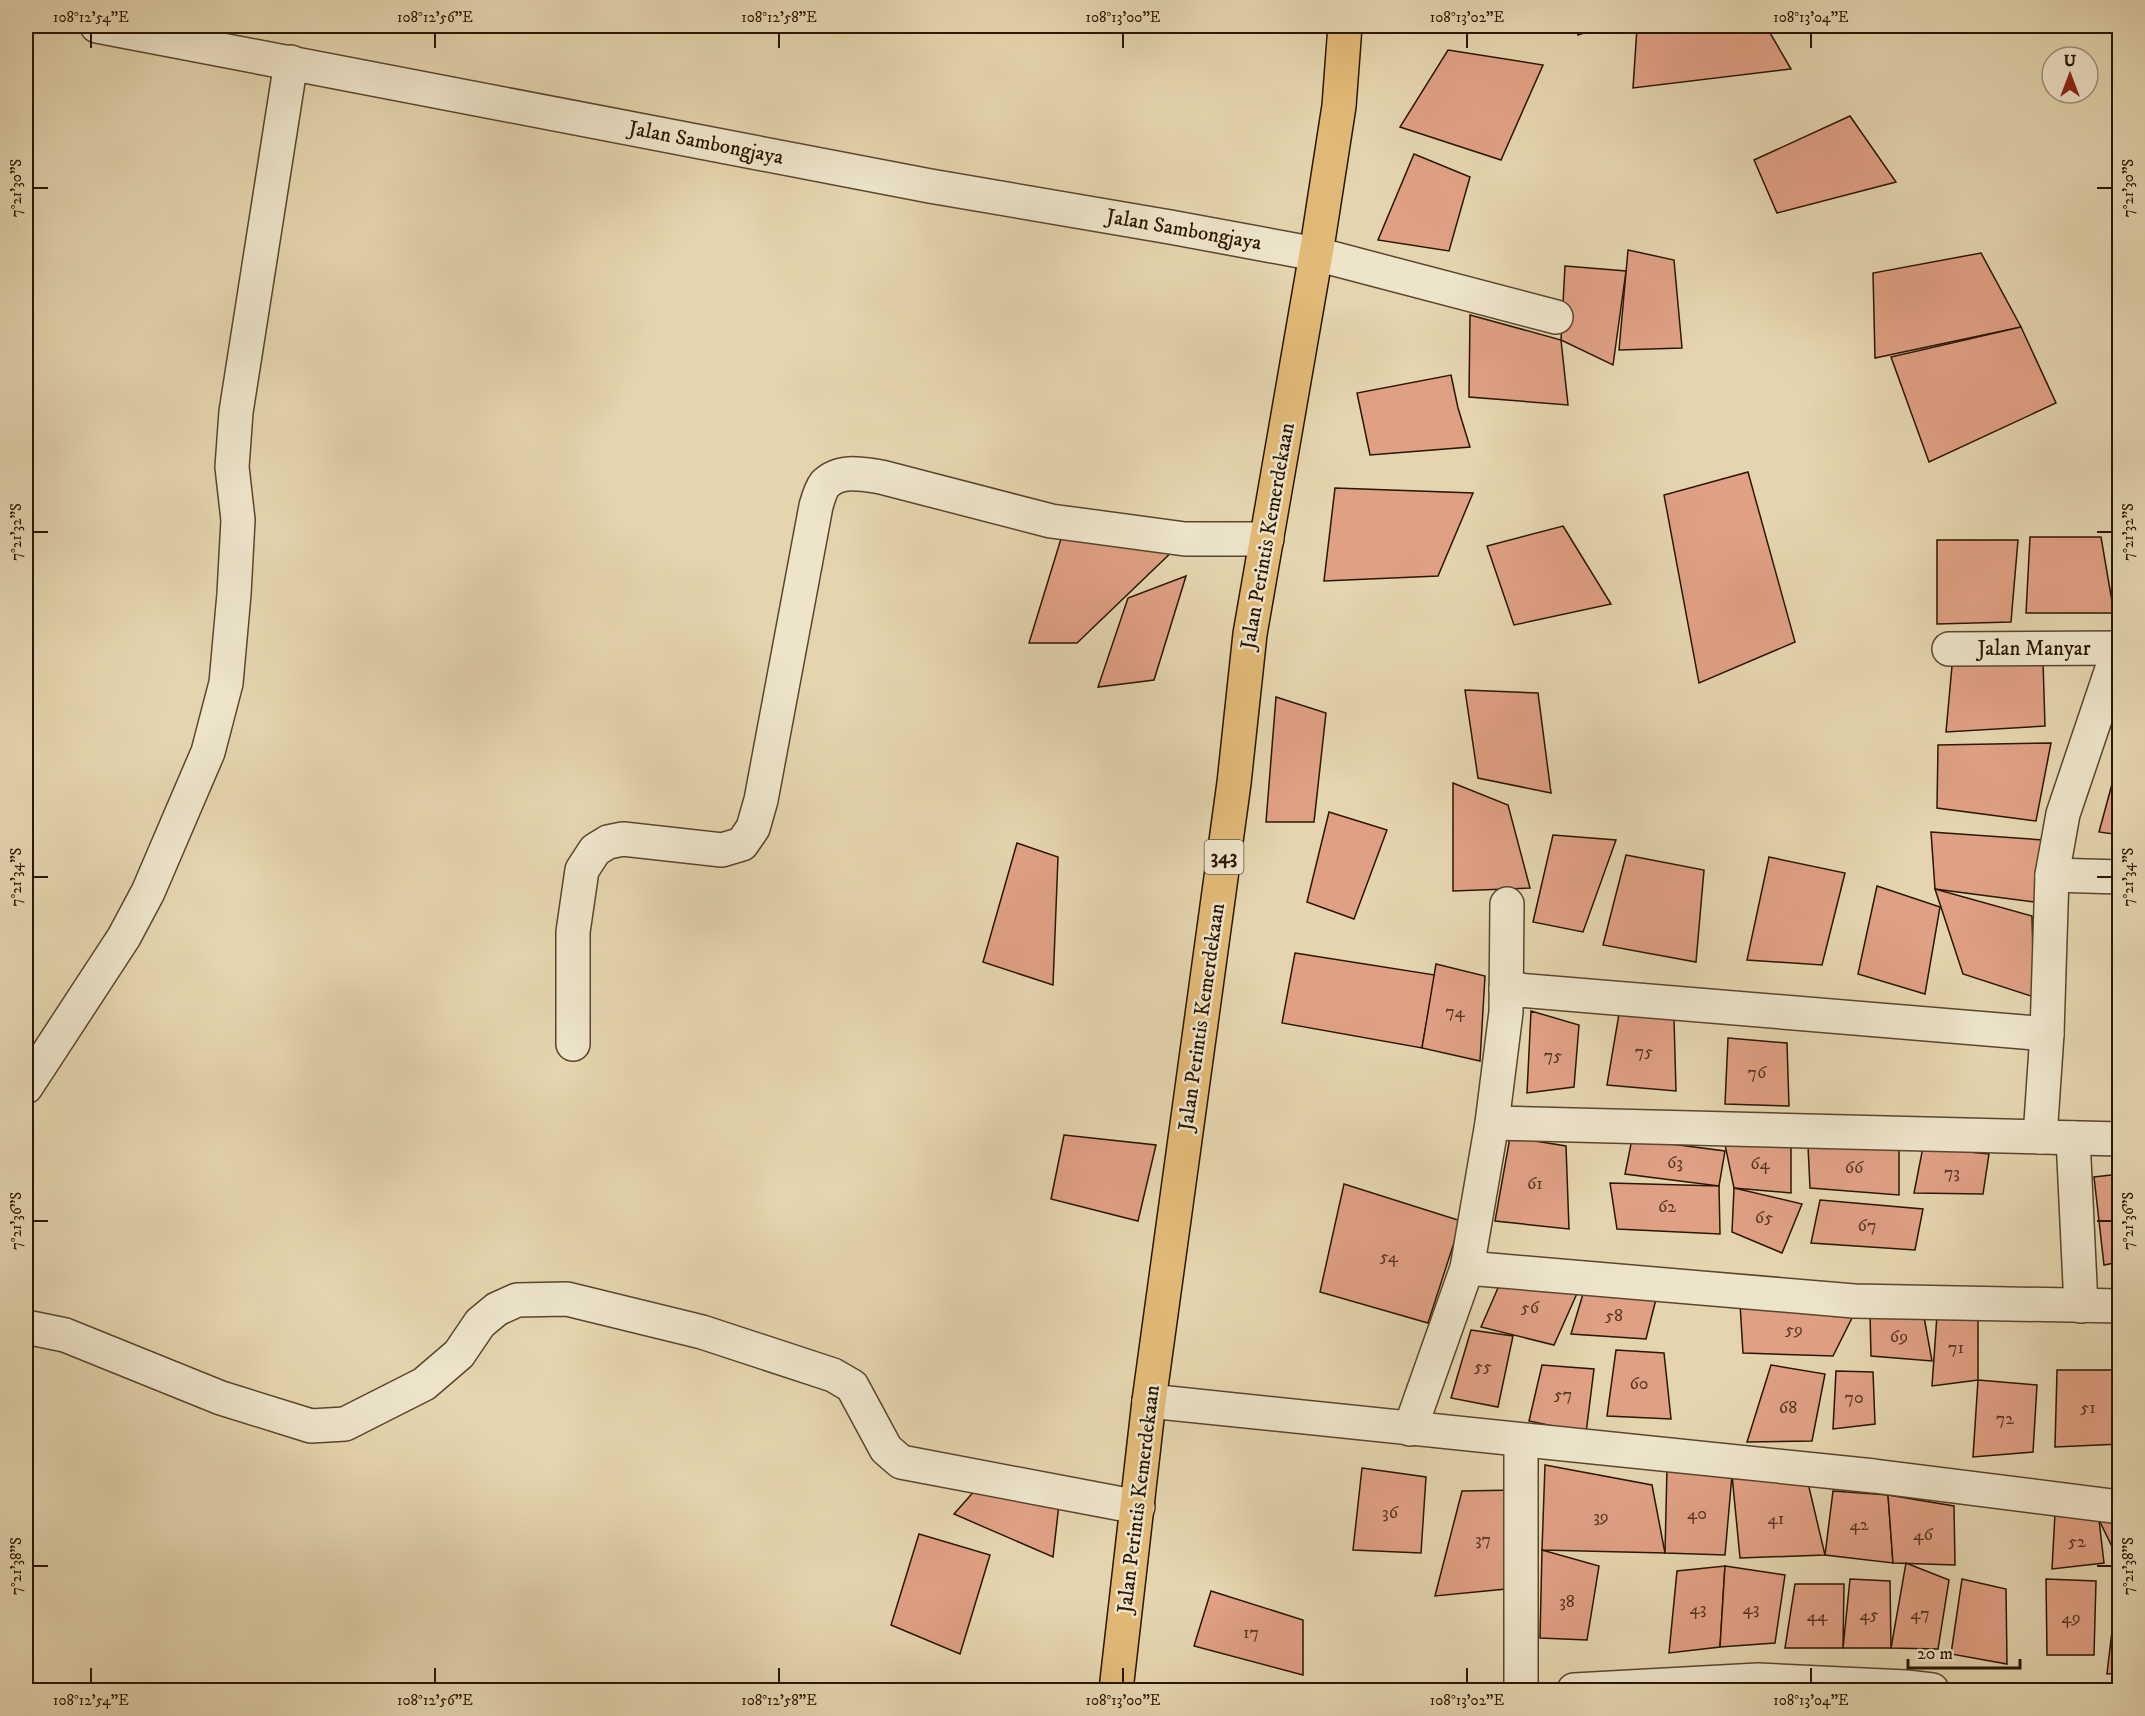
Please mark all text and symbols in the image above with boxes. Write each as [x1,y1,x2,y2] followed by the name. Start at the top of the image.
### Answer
[53,8,129,27] text: 108°12'54"E
[397,8,473,27] text: 108°12'56"E
[741,8,817,27] text: 108°12'58"E
[1086,8,1161,27] text: 108°13'00"E
[1430,8,1505,27] text: 108°13'02"E
[1773,8,1849,27] text: 108°13'04"E
[2040,45,2100,105] north arrow
[2064,51,2077,71] text: U
[624,115,786,171] street label: Jalan Sambongjaya
[7,159,26,217] text: 7°21'30"S
[2119,159,2138,217] text: 7°21'30"S
[1102,203,1264,256] street label: Jalan Sambongjaya
[1235,421,1301,653] street label: Jalan Perintis Kemerdekaan
[7,503,26,561] text: 7°21'32"S
[2119,503,2138,561] text: 7°21'32"S
[1975,636,2091,662] street label: Jalan Manyar
[1204,840,1244,874] road number: 343
[7,847,26,906] text: 7°21'34"S
[2119,847,2138,906] text: 7°21'34"S
[1173,901,1231,1135] street label: Jalan Perintis Kemerdekaan
[1445,1001,1465,1023] house number: 74
[1635,1041,1653,1063] house number: 75
[1544,1045,1562,1067] house number: 75
[1748,1062,1767,1084] house number: 76
[1667,1152,1683,1174] house number: 63
[1750,1153,1771,1175] house number: 64
[1845,1157,1864,1179] house number: 66
[1944,1162,1960,1184] house number: 73
[1527,1173,1543,1195] house number: 61
[7,1192,26,1250] text: 7°21'36"S
[2119,1192,2138,1250] text: 7°21'36"S
[1658,1196,1676,1218] house number: 62
[1755,1207,1773,1229] house number: 65
[1858,1215,1876,1237] house number: 67
[1380,1246,1399,1268] house number: 54
[1521,1297,1540,1319] house number: 56
[1605,1305,1623,1327] house number: 58
[1785,1319,1803,1341] house number: 59
[1890,1326,1908,1348] house number: 69
[1948,1337,1964,1359] house number: 71
[1474,1356,1492,1378] house number: 55
[1629,1373,1649,1395] house number: 60
[1112,1383,1166,1617] street label: Jalan Perintis Kemerdekaan
[1554,1384,1572,1406] house number: 57
[1844,1387,1864,1409] house number: 70
[1779,1397,1797,1419] house number: 68
[2080,1397,2096,1419] house number: 51
[1996,1408,2014,1430] house number: 72
[1382,1502,1399,1524] house number: 36
[1687,1503,1707,1525] house number: 40
[1593,1506,1609,1528] house number: 39
[1768,1508,1784,1530] house number: 41
[1849,1514,1869,1536] house number: 42
[1913,1524,1933,1546] house number: 46
[1475,1529,1491,1551] house number: 37
[2068,1531,2086,1553] house number: 52
[7,1537,26,1595] text: 7°21'38"S
[2119,1537,2138,1595] text: 7°21'38"S
[1559,1591,1575,1613] house number: 38
[1689,1598,1707,1620] house number: 43
[1742,1598,1760,1620] house number: 43
[1910,1603,1930,1625] house number: 47
[1859,1604,1879,1626] house number: 45
[1807,1605,1828,1627] house number: 44
[2061,1607,2081,1629] house number: 49
[1243,1622,1259,1644] house number: 17
[1908,1632,2020,1670] scale bar
[1917,1643,1953,1665] text: 20 m
[53,1691,129,1710] text: 108°12'54"E
[397,1691,473,1710] text: 108°12'56"E
[741,1691,817,1710] text: 108°12'58"E
[1086,1691,1161,1710] text: 108°13'00"E
[1430,1691,1505,1710] text: 108°13'02"E
[1773,1691,1849,1710] text: 108°13'04"E

